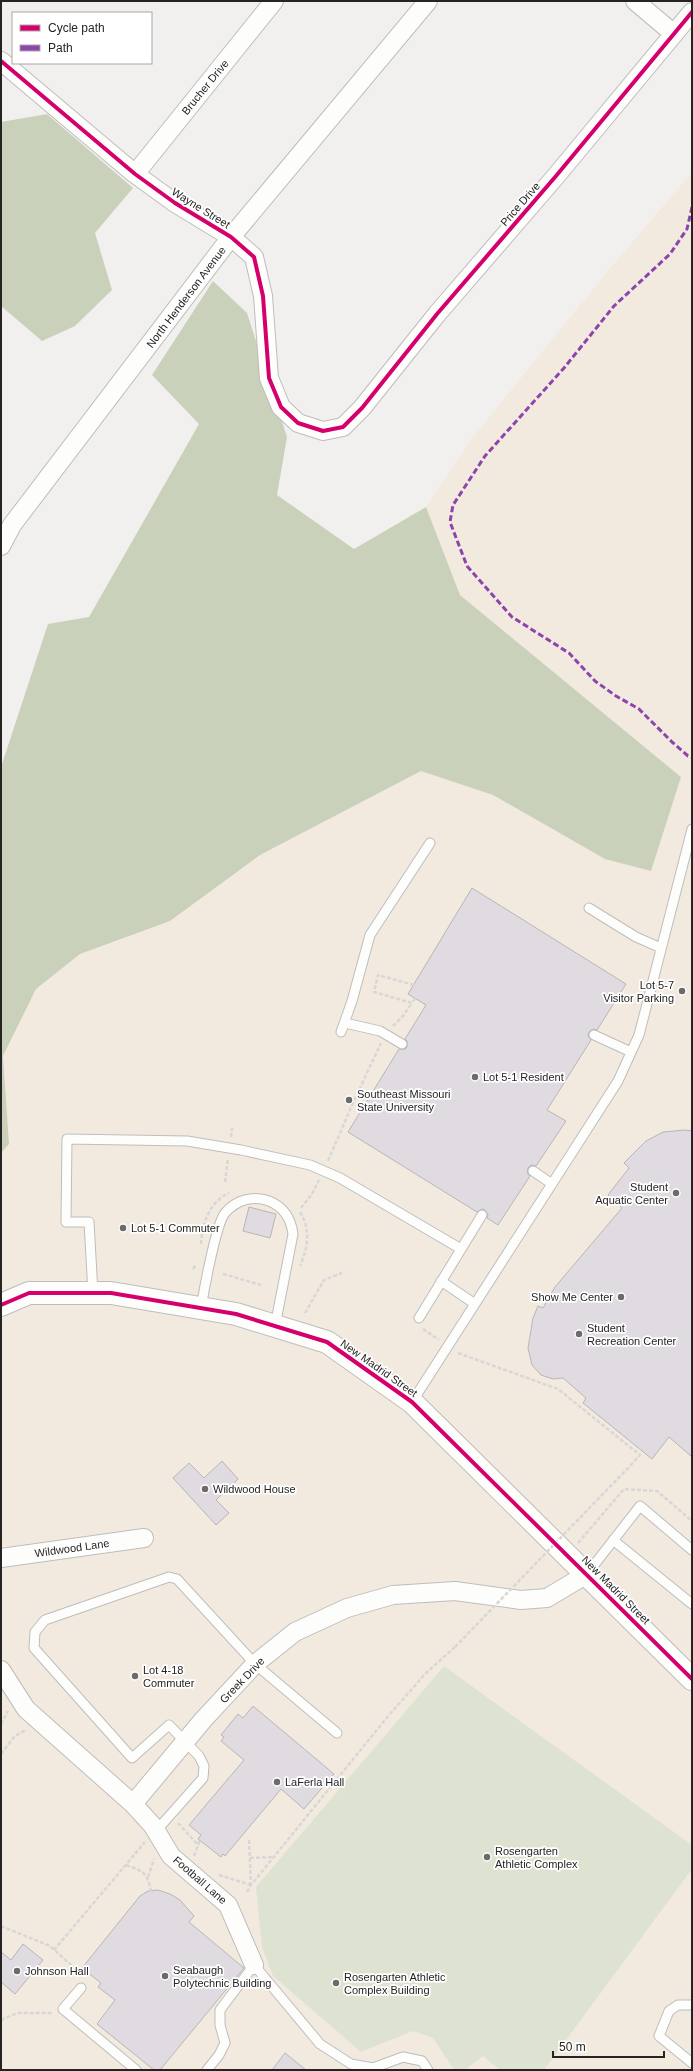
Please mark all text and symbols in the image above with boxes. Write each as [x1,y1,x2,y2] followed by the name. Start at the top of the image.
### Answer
[12,12,152,64] legend
[48,21,105,35] text: Cycle path
[48,41,73,55] text: Path
[179,57,231,117] street label: Brucher Drive
[498,180,542,228] street label: Price Drive
[170,185,232,231] street label: Wayne Street
[144,244,228,350] street label: North Henderson Avenue
[603,979,674,1004] place label: Lot 5-7 Visitor Parking
[677,986,687,996] marker: Lot 5-7 Visitor Parking
[483,1071,564,1083] place label: Lot 5-1 Resident
[470,1072,480,1082] marker: Lot 5-1 Resident
[357,1088,451,1113] place label: Southeast Missouri State University
[344,1095,354,1105] marker: Southeast Missouri State University
[595,1181,668,1206] place label: Student Aquatic Center
[671,1188,681,1198] marker: Student Aquatic Center
[131,1222,220,1234] place label: Lot 5-1 Commuter
[118,1223,128,1233] marker: Lot 5-1 Commuter
[531,1291,613,1303] place label: Show Me Center
[616,1292,626,1302] marker: Show Me Center
[587,1322,677,1347] place label: Student Recreation Center
[574,1329,584,1339] marker: Student Recreation Center
[338,1337,420,1399] street label: New Madrid Street
[213,1483,296,1495] place label: Wildwood House
[200,1484,210,1494] marker: Wildwood House
[34,1537,110,1559] street label: Wildwood Lane
[580,1554,652,1626] street label: New Madrid Street
[217,1655,267,1705] street label: Greek Drive
[143,1664,195,1689] place label: Lot 4-18 Commuter
[130,1671,140,1681] marker: Lot 4-18 Commuter
[285,1776,344,1788] place label: LaFerla Hall
[272,1777,282,1787] marker: LaFerla Hall
[495,1845,578,1870] place label: Rosengarten Athletic Complex
[482,1852,492,1862] marker: Rosengarten Athletic Complex
[171,1854,229,1906] street label: Football Lane
[173,1964,271,1989] place label: Seabaugh Polytechnic Building
[25,1965,89,1977] place label: Johnson Hall
[12,1966,22,1976] marker: Johnson Hall
[160,1971,170,1981] marker: Seabaugh Polytechnic Building
[344,1971,446,1996] place label: Rosengarten Athletic Complex Building
[331,1978,341,1988] marker: Rosengarten Athletic Complex Building
[553,2033,664,2059] scale bar
[559,2040,586,2054] text: 50 m

